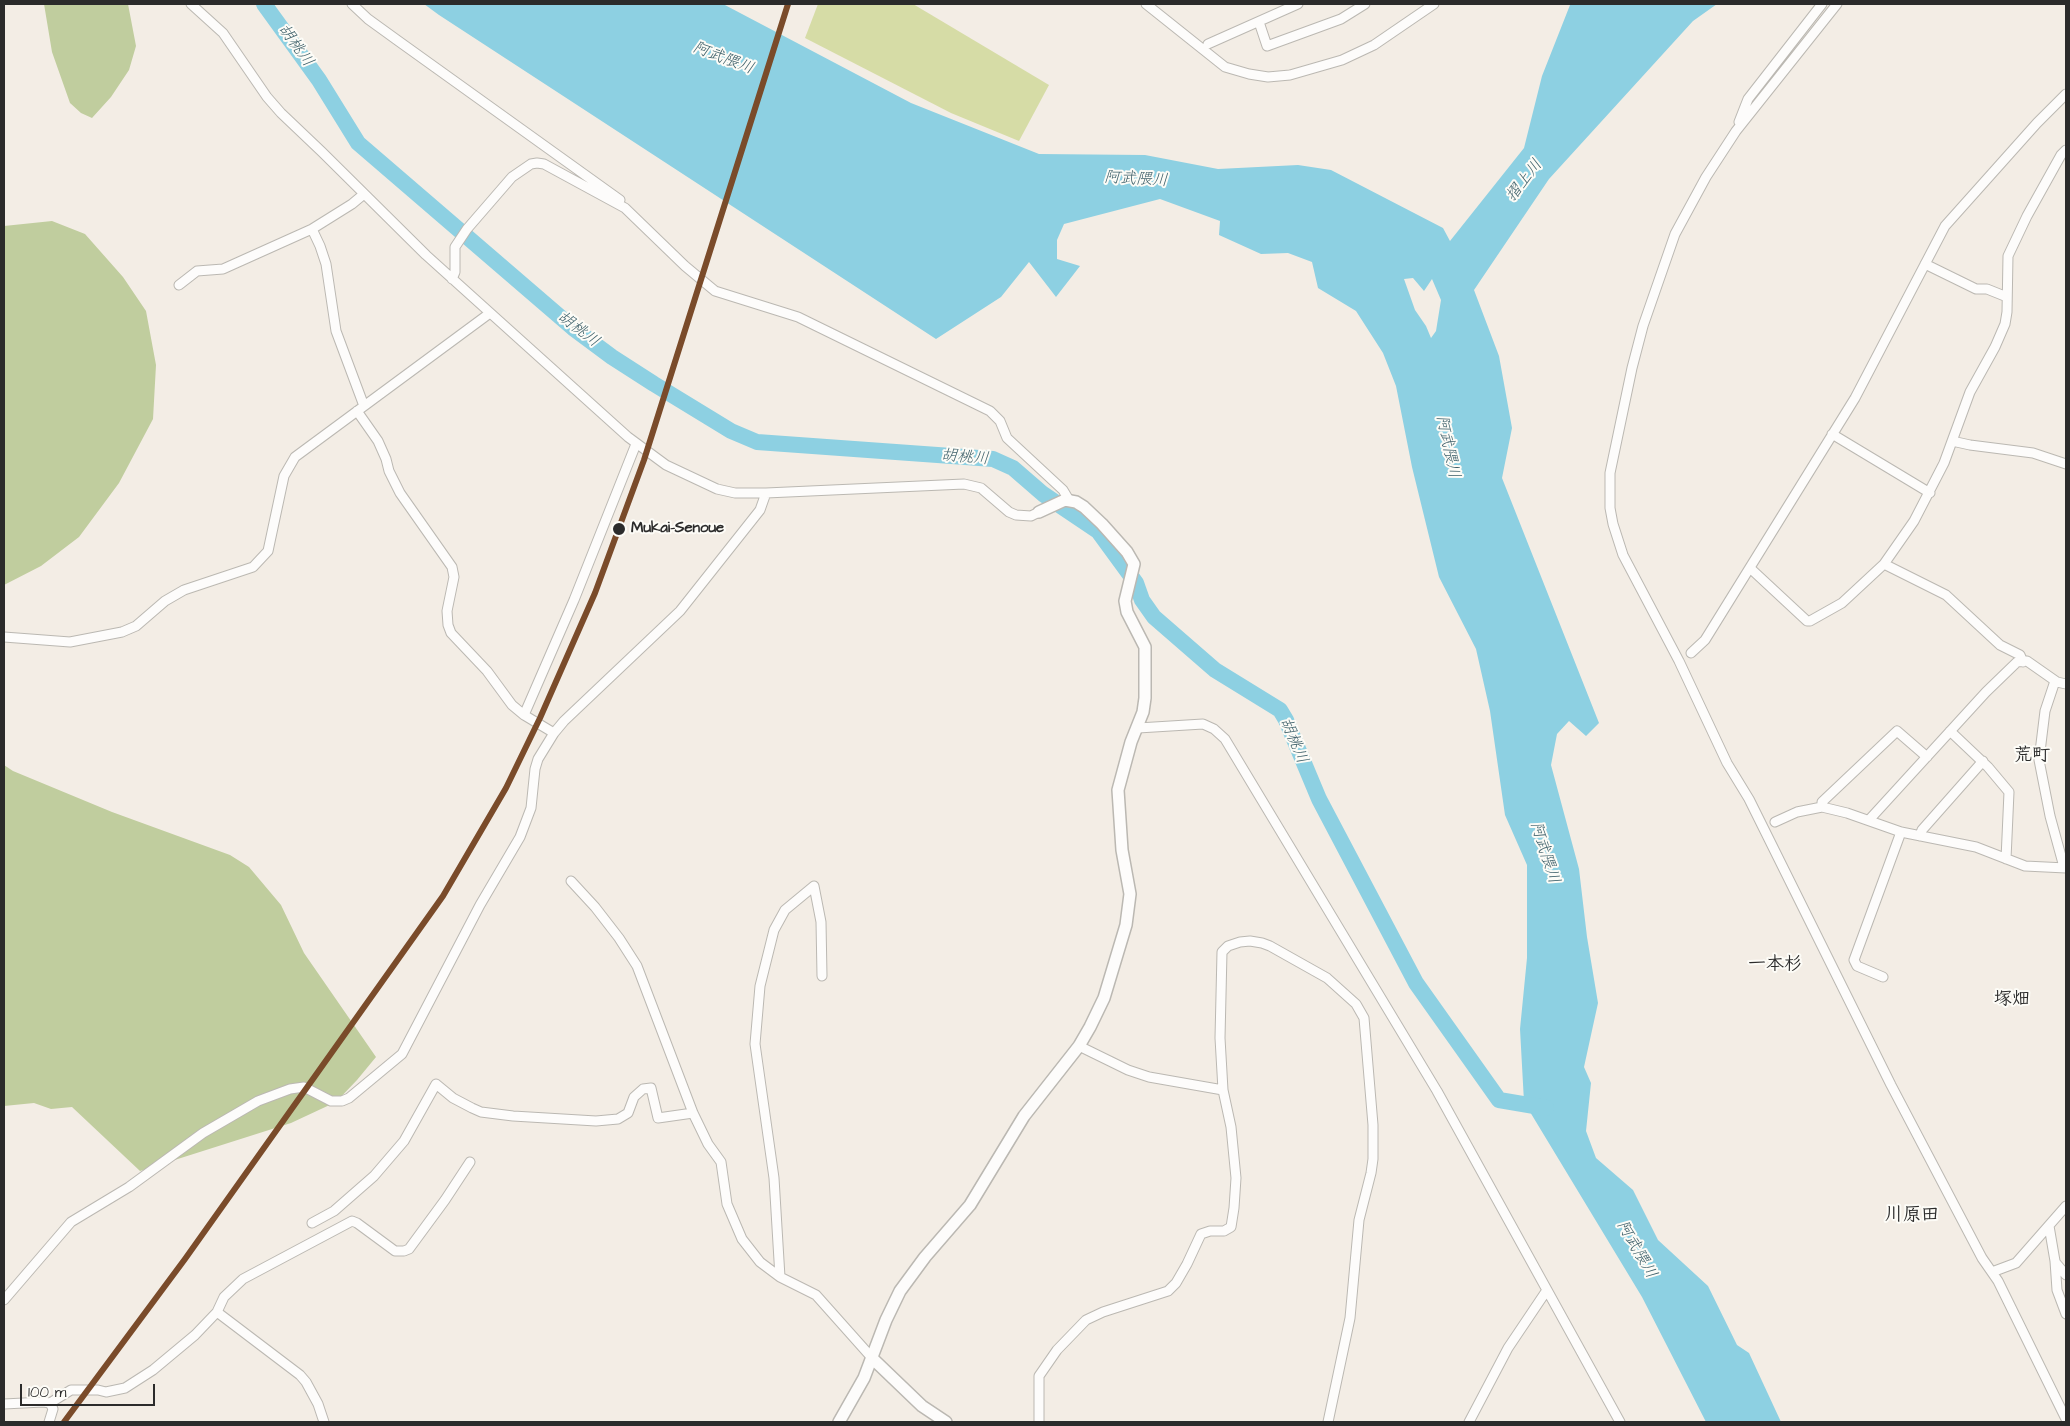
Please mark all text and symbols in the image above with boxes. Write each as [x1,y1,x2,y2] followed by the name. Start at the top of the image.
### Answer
[273,21,317,71] water label: 胡桃川
[690,39,756,79] water label: 阿武隈川
[1503,156,1547,206] water label: 摺上川
[1104,169,1168,191] water label: 阿武隈川
[553,308,603,352] water label: 胡桃川
[1431,414,1463,480] water label: 阿武隈川
[940,446,990,470] water label: 胡桃川
[631,520,724,538] place label: Mukai-Senoue
[611,521,627,537] marker: Mukai-Senoue
[1275,715,1311,767] water label: 胡桃川
[2014,745,2050,767] district label: 荒町
[1525,820,1563,886] water label: 阿武隈川
[1748,954,1802,976] district label: 一本杉
[1994,989,2030,1011] district label: 塚畑
[1885,1205,1939,1227] district label: 川原田
[1612,1217,1660,1283] water label: 阿武隈川
[22,1374,158,1406] scale bar
[28,1382,67,1403] text: 100 m

